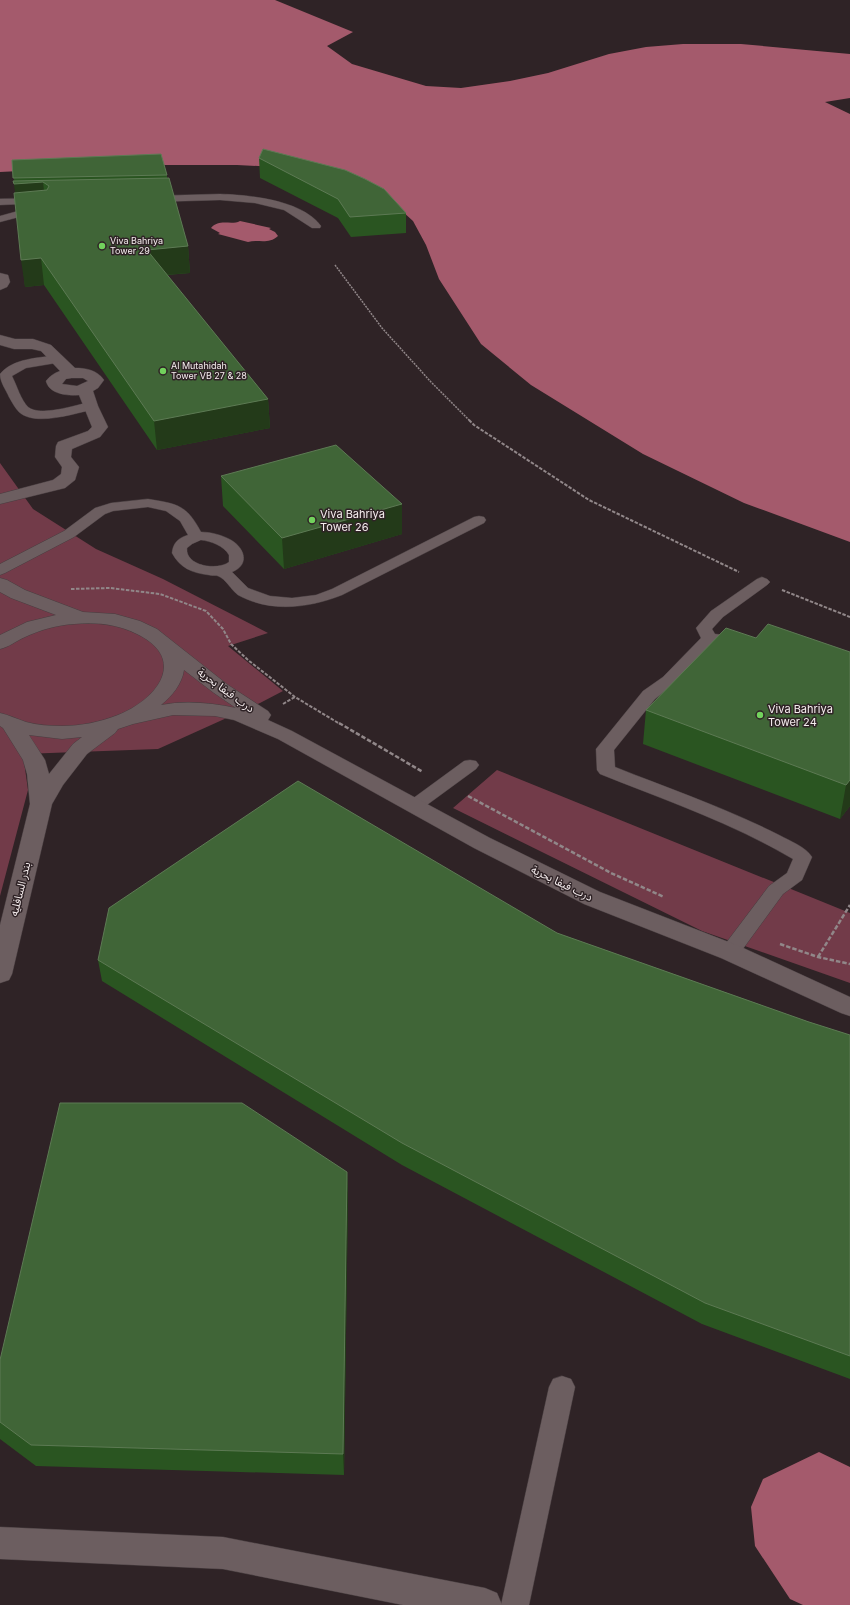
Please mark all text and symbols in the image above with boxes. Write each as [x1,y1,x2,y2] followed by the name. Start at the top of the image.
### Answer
[110,235,163,256] place label: Viva Bahriya Tower 29
[97,241,107,251] marker: Viva Bahriya Tower 29
[171,360,247,381] place label: Al Mutahidah Tower VB 27 & 28
[158,366,168,376] marker: Al Mutahidah Tower VB 27 & 28
[320,507,385,534] place label: Viva Bahriya Tower 26
[307,515,317,525] marker: Viva Bahriya Tower 26
[195,665,257,715] street label: درب فيفا بحرية
[768,702,833,729] place label: Viva Bahriya Tower 24
[755,710,765,720] marker: Viva Bahriya Tower 24
[7,860,34,918] street label: بندر السافليه
[529,862,595,904] street label: درب فيفا بحرية

